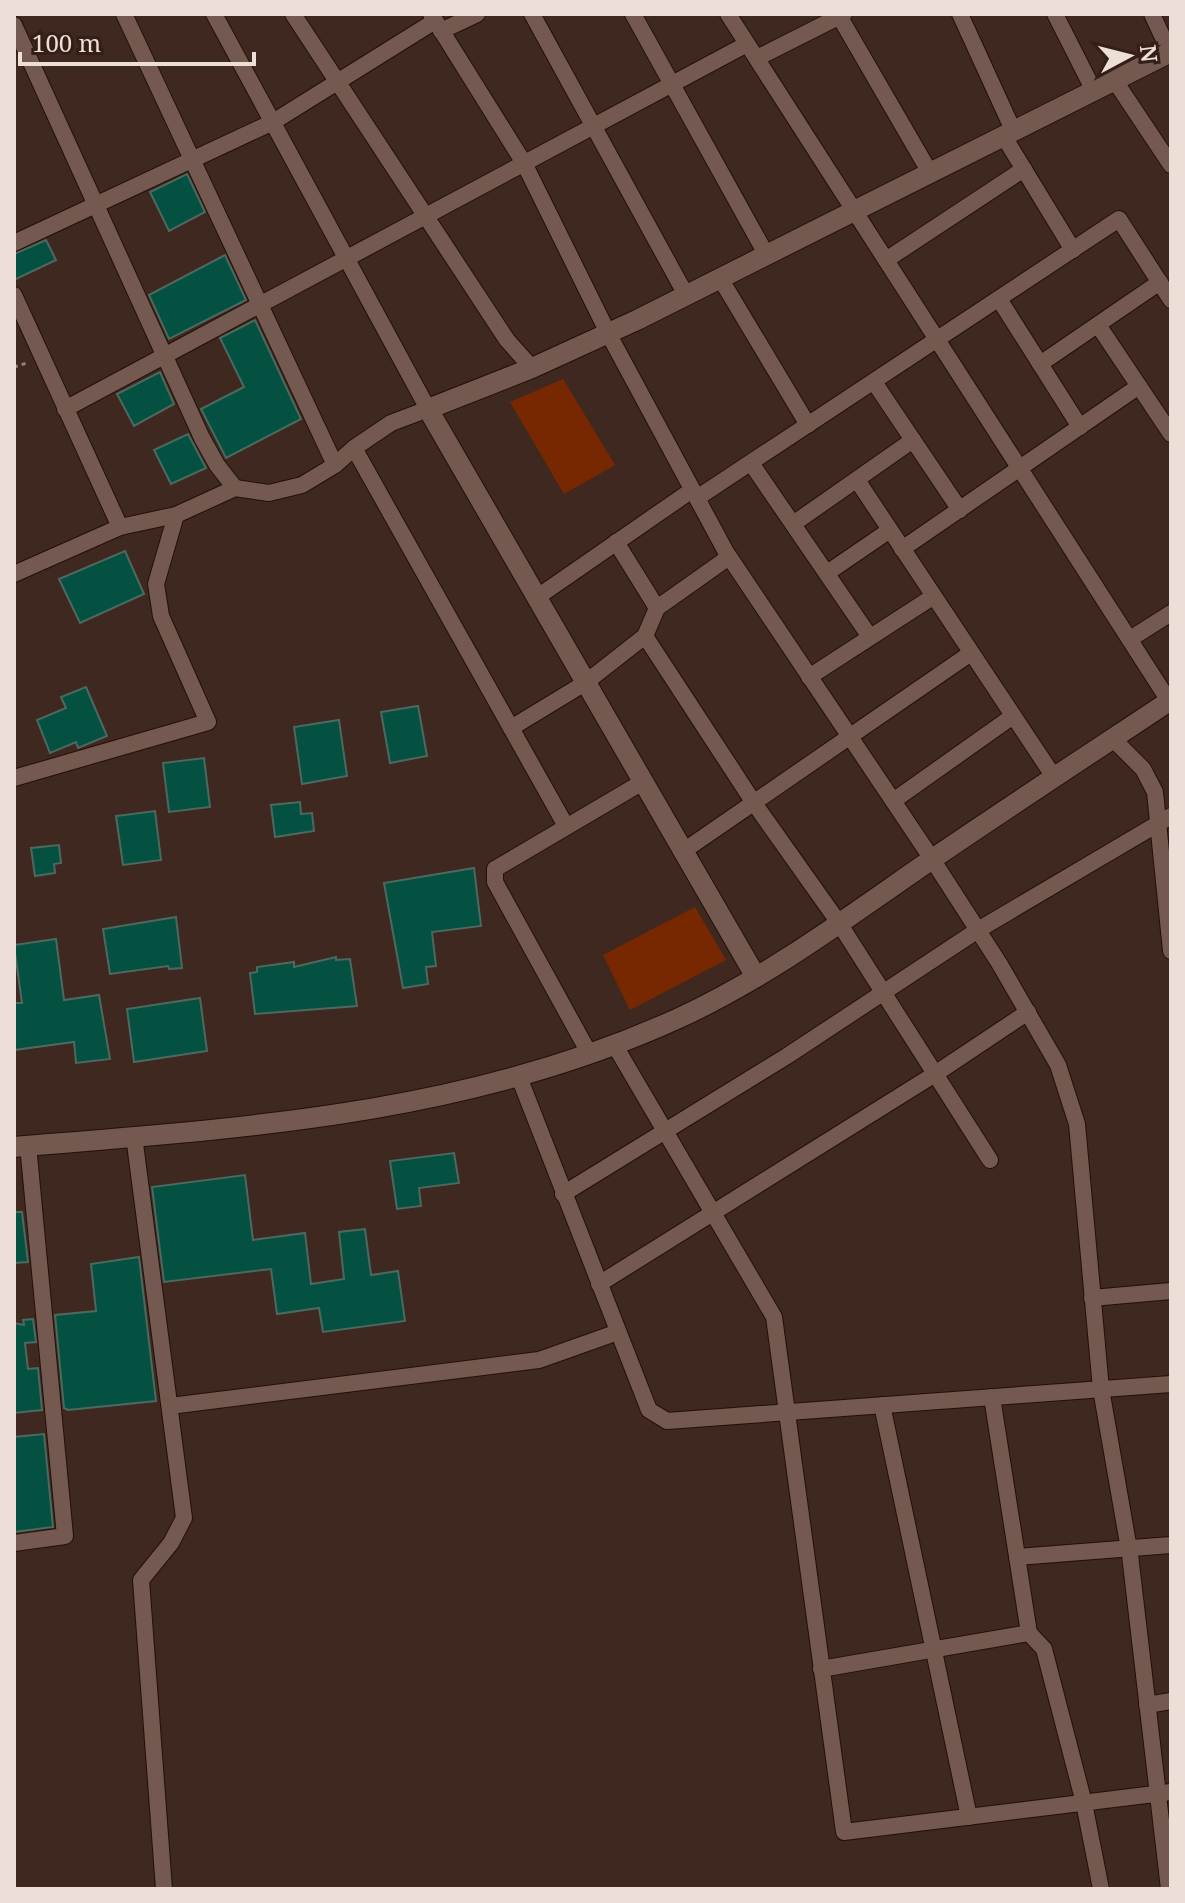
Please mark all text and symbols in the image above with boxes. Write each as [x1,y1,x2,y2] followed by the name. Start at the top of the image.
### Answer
[20,16,254,66] scale bar
[1089,16,1169,96] north arrow
[32,26,101,59] text: 100 m
[1134,43,1166,64] text: N

